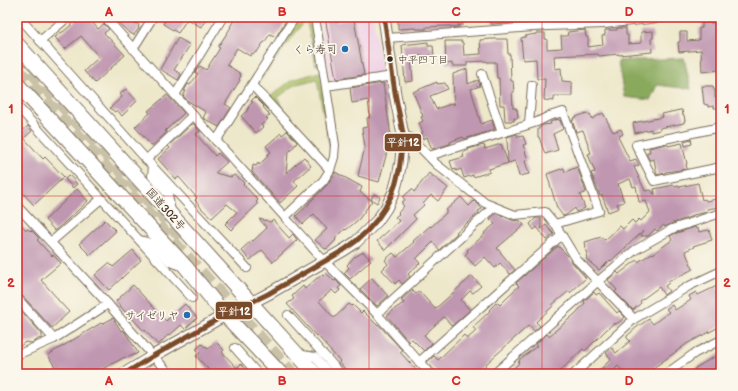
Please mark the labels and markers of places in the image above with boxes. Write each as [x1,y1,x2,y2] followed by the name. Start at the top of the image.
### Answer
[293,43,337,56] place label: くら寿司
[340,44,350,54] marker: くら寿司
[385,54,395,64] marker: 中平四丁目
[398,54,448,66] place label: 中平四丁目
[125,309,179,322] place label: サイゼリヤ
[182,310,192,320] marker: サイゼリヤ

